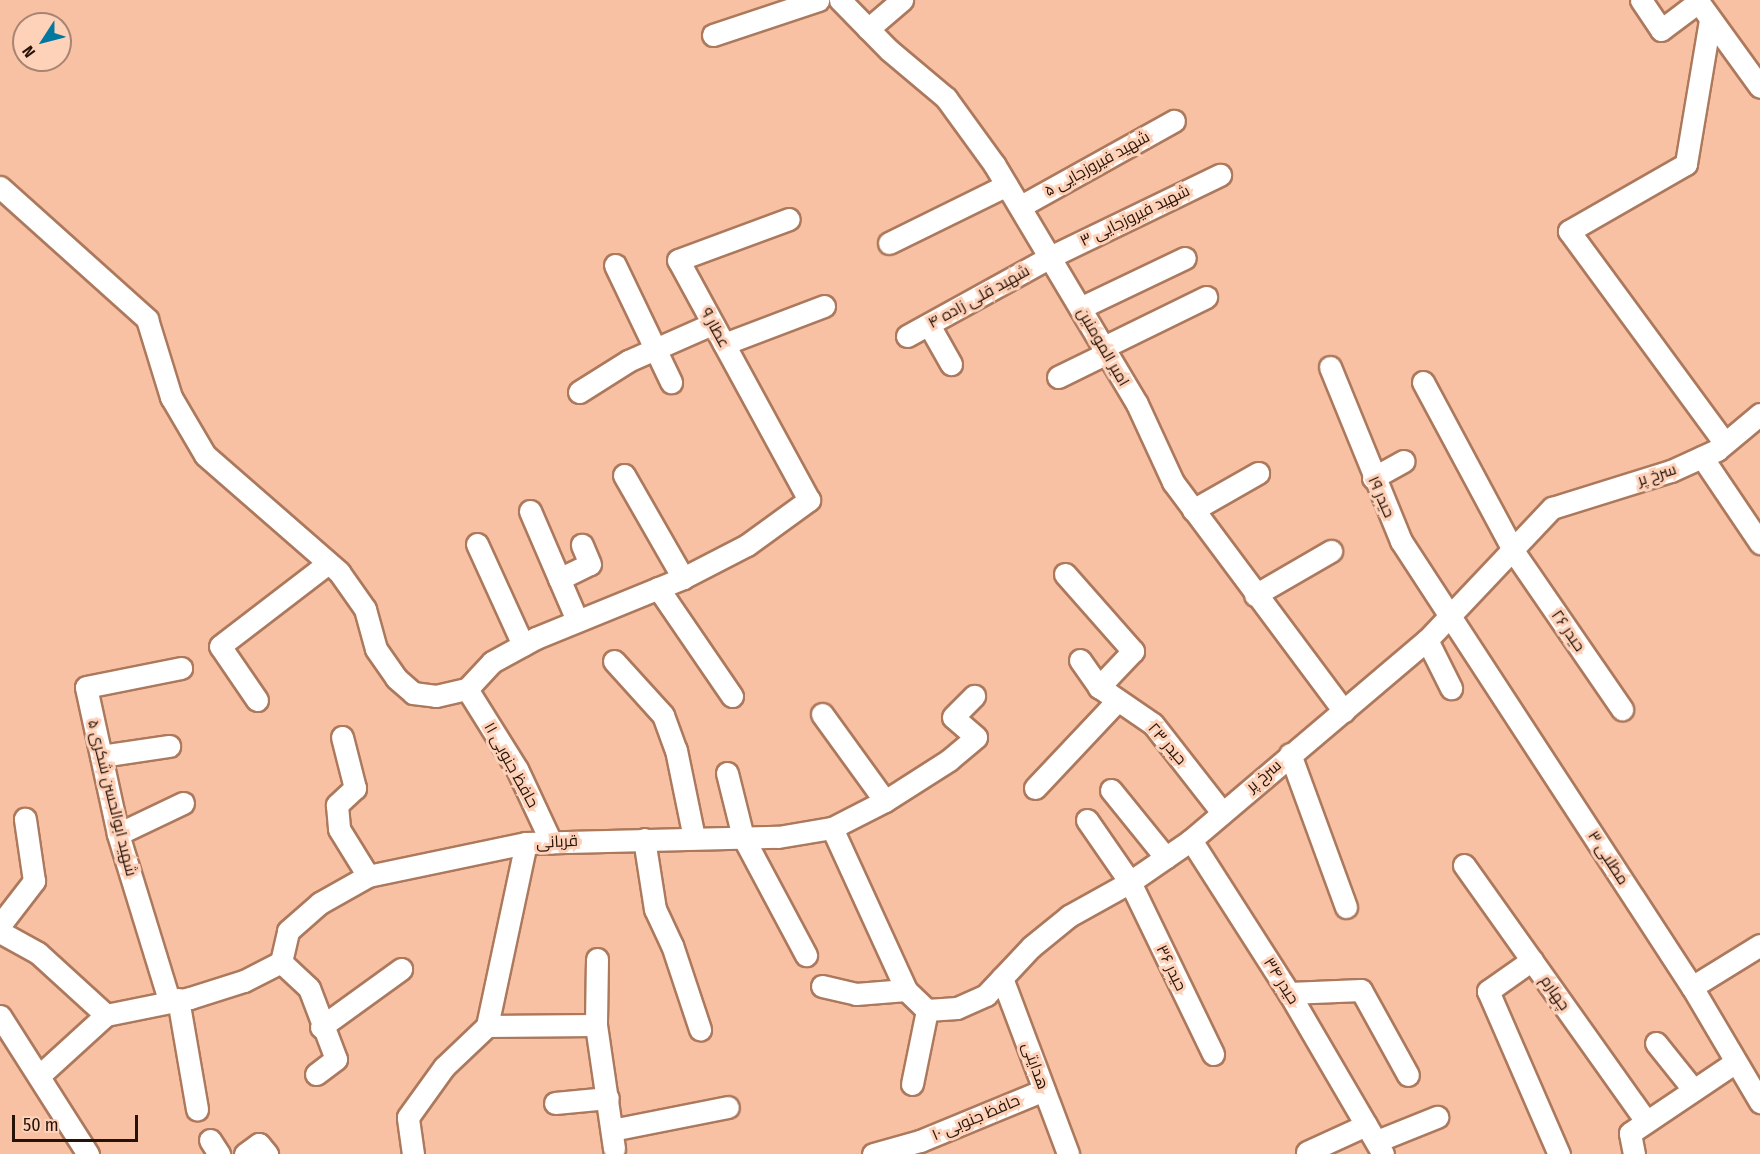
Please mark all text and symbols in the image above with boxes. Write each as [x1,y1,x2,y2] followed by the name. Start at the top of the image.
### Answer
[12,12,72,72] north arrow
[18,42,39,61] text: N
[1041,127,1153,201] street label: شهید فیروزجایی ۵
[1077,181,1193,251] street label: شهید فیروزجایی ۳
[925,261,1033,333] street label: شهید قلی زاده ۴
[1073,304,1133,390] street label: امیر المومنین
[696,305,734,351] street label: عطار ۹
[1635,460,1679,490] street label: سرخ پر
[1363,473,1399,521] street label: حیدر ۱۹
[1547,607,1589,655] street label: حیدر ۲۶
[83,718,141,878] street label: شهید ابوالحسن شکری ۵
[480,719,542,811] street label: حافظ جنوبی ۱۱
[1144,719,1190,769] street label: حیدر ۲۳
[1243,756,1285,796] street label: سرخ پر
[1583,827,1633,889] street label: مطلبی ۳
[536,831,578,853] street label: قربانی
[1152,942,1190,994] street label: حیدر ۳۶
[1259,954,1303,1008] street label: حیدر ۳۴
[1536,972,1574,1014] street label: چهارم
[1018,1040,1052,1092] street label: هدایتی
[929,1091,1023,1145] street label: حافظ جنوبی ۱۰
[15,1103,141,1141] scale bar
[23,1114,59,1136] text: 50 m

